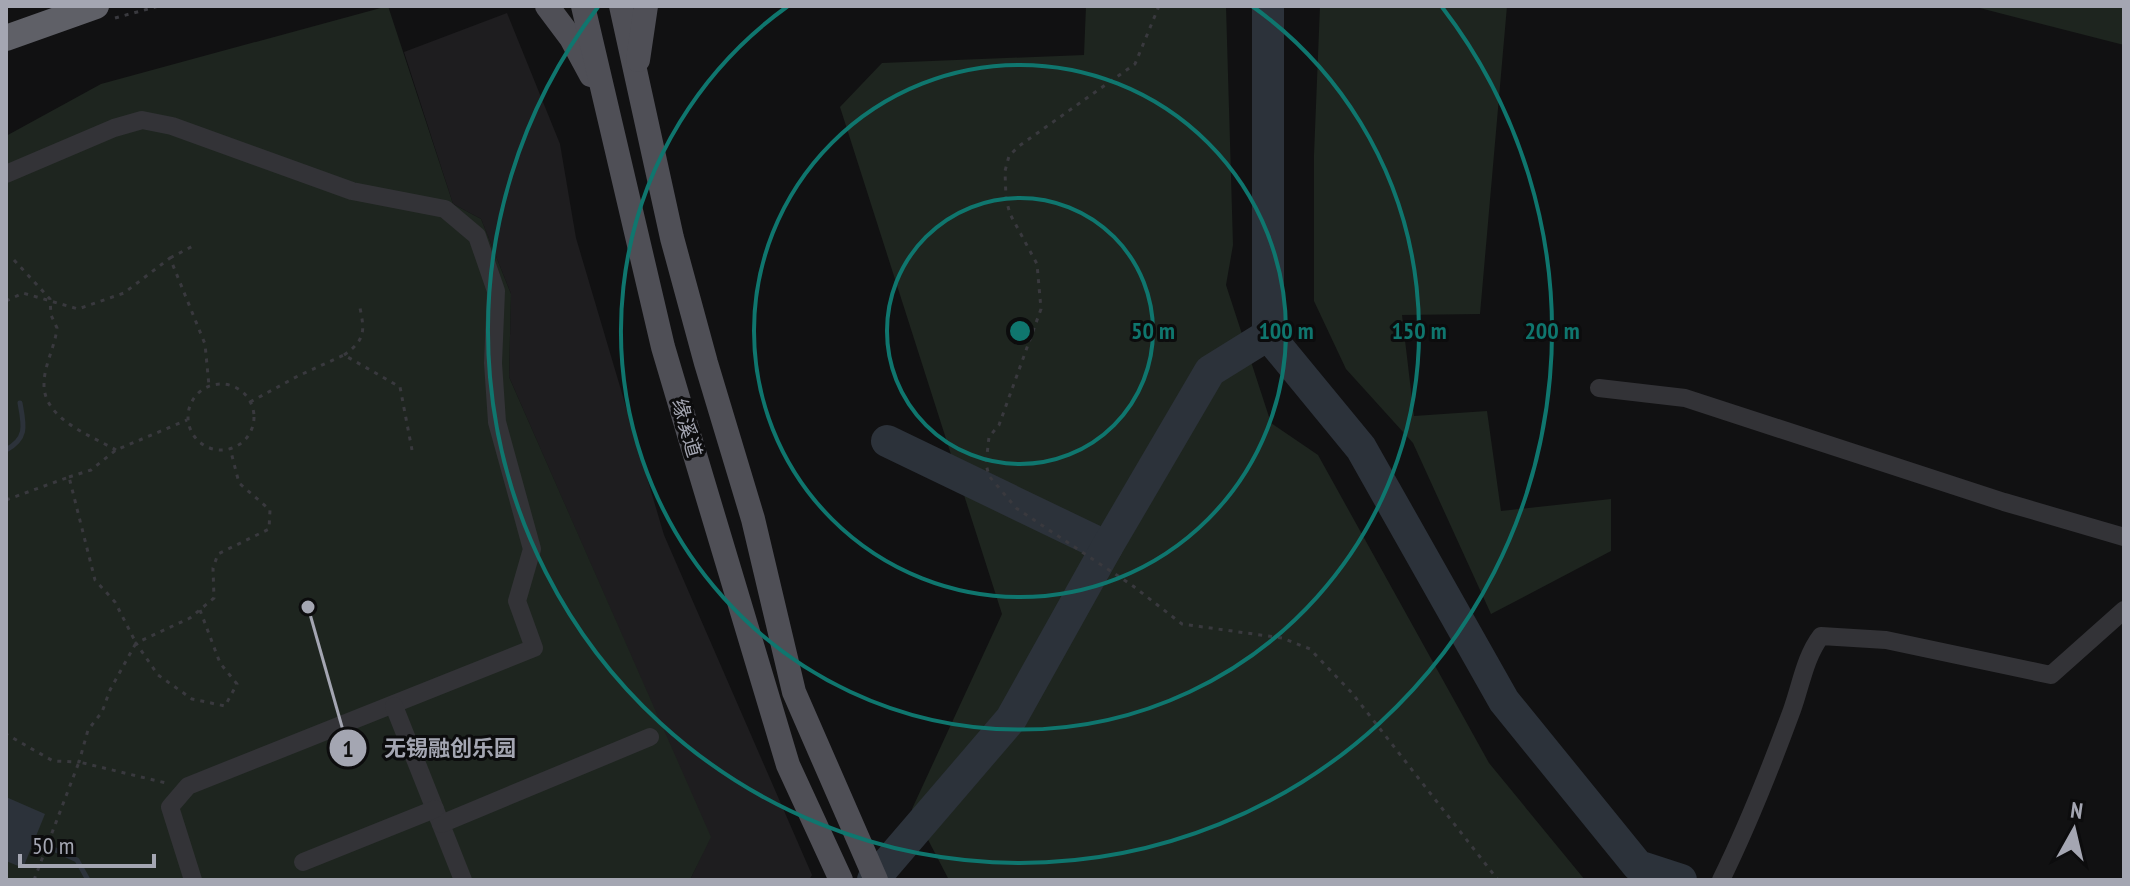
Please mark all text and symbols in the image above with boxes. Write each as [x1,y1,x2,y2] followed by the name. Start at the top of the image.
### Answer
[1131,315,1175,346] text: 50 m
[1258,315,1314,346] text: 100 m
[1391,315,1447,346] text: 150 m
[1524,315,1580,346] text: 200 m
[1006,317,1034,345] centre of rings
[666,396,708,460] street label: 缘溪道
[328,725,532,771] callout: 无锡融创乐园
[342,733,354,764] text: 1
[384,734,516,762] text: 无锡融创乐园
[2034,790,2114,870] north arrow
[2069,796,2085,825] text: N
[20,818,154,868] scale bar
[32,830,74,861] text: 50 m

